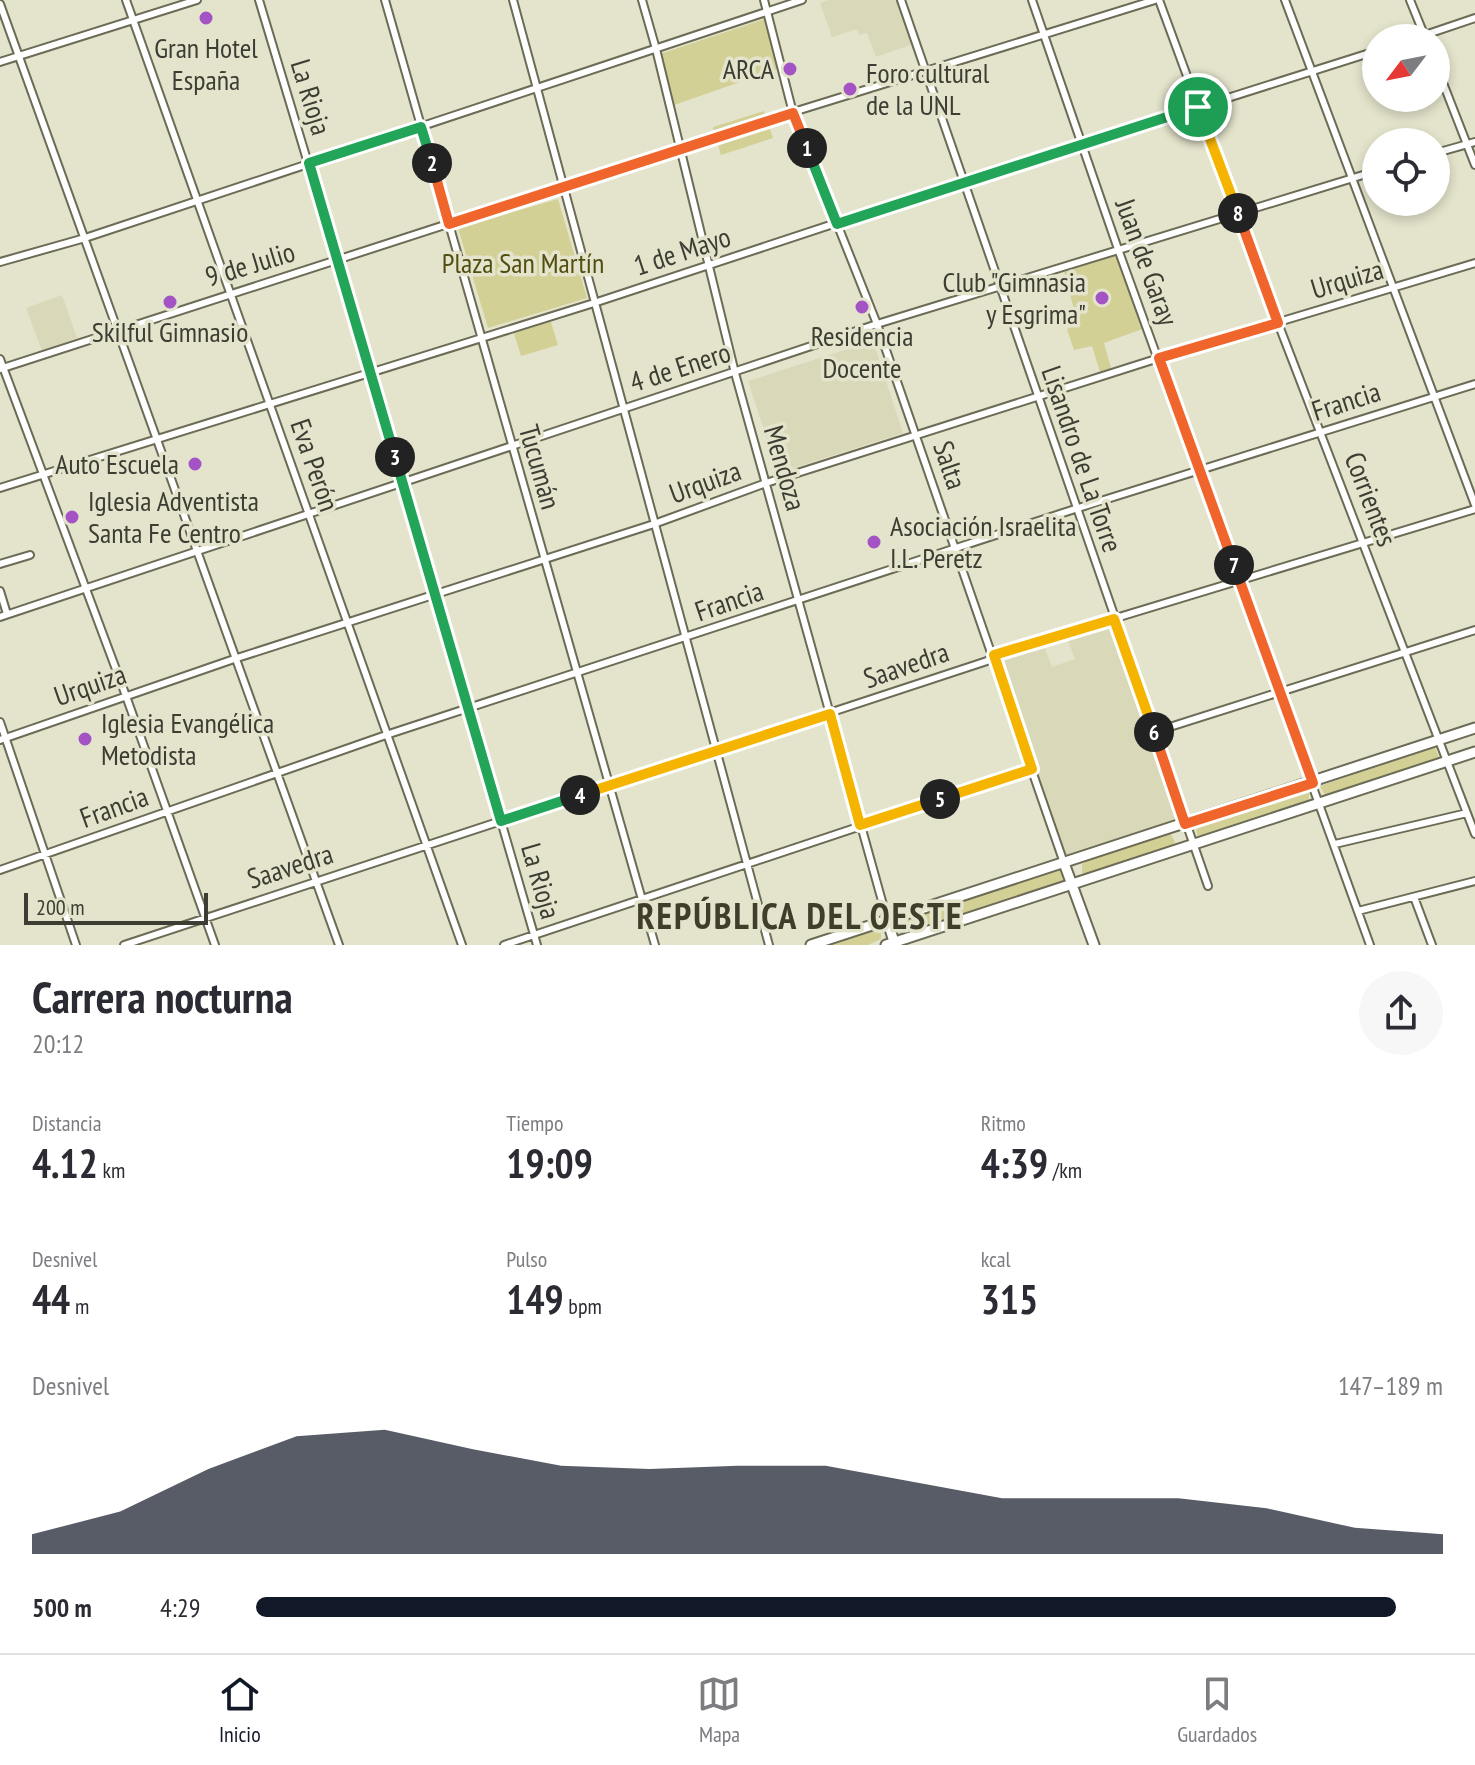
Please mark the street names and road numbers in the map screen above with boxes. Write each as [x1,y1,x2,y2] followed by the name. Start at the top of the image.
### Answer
[283,55,340,139] street label: La Rioja
[1107,192,1188,331] street label: Juan de Garay
[629,218,735,284] street label: 1 de Mayo
[201,232,299,295] street label: 9 de Julio
[1306,250,1388,307] street label: Urquiza
[625,333,735,400] street label: 4 de Enero
[1033,361,1132,557] street label: Lisandro de La Torre
[1307,372,1385,429] street label: Francia
[282,414,349,516] street label: Eva Perón
[511,420,570,513] street label: Tucumán
[756,421,815,515] street label: Mendoza
[925,436,976,494] street label: Salta
[1337,446,1406,551] street label: Corrientes
[664,452,746,512] street label: Urquiza
[690,572,768,629] street label: Francia
[858,633,953,696] street label: Saavedra
[49,655,131,714] street label: Urquiza
[75,777,153,836] street label: Francia
[242,834,337,897] street label: Saavedra
[513,839,570,923] street label: La Rioja

